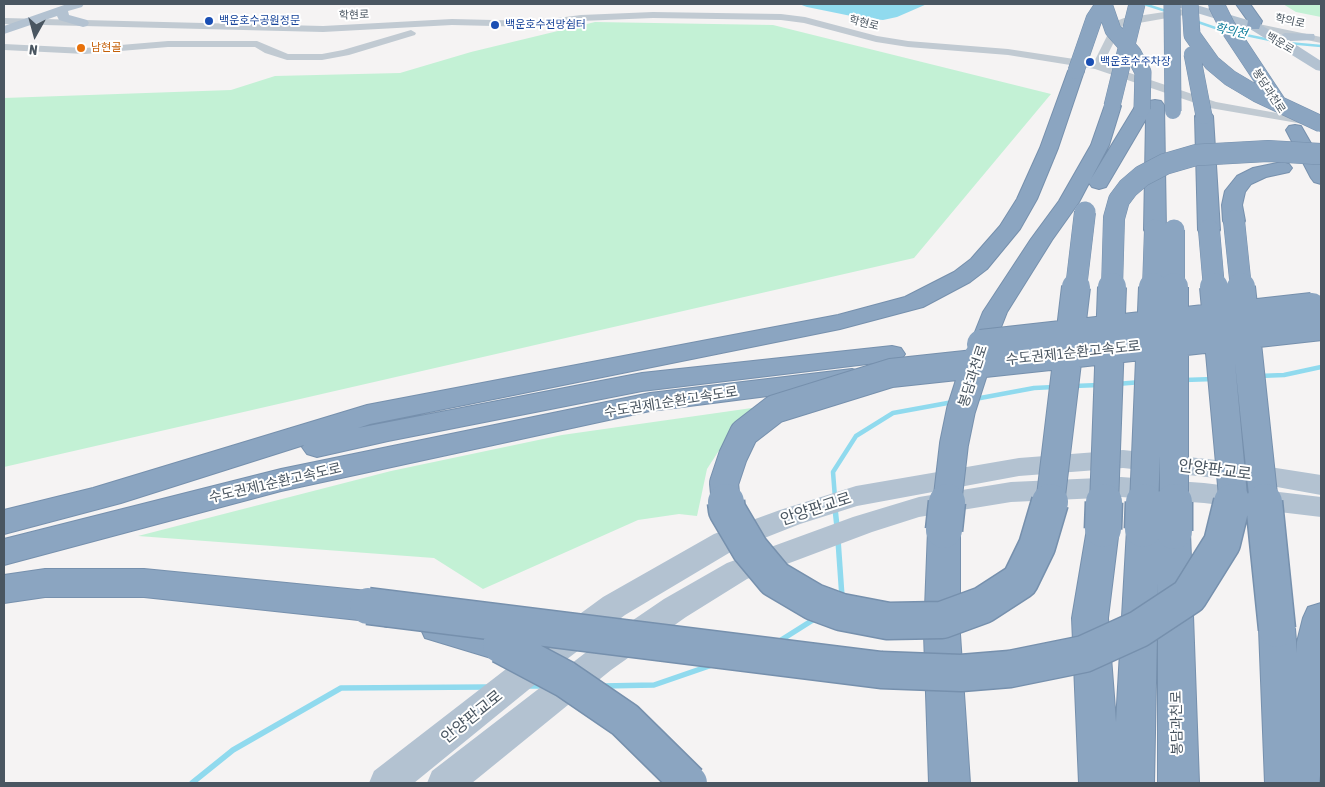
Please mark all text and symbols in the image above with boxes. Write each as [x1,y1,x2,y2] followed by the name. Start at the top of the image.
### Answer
[339,8,369,22] street label: 학현로
[10,10,60,60] north arrow
[1274,11,1306,31] street label: 학의로
[848,13,880,33] street label: 학현로
[219,14,300,28] place label: 백운호수공원정문
[203,15,215,27] marker: 백운호수공원정문
[505,18,586,32] place label: 백운호수전망쉼터
[489,19,501,31] marker: 백운호수전망쉼터
[1213,21,1249,41] water label: 학의천
[1264,30,1296,56] street label: 백운로
[28,41,38,58] text: N
[91,41,121,55] place label: 남현골
[75,42,87,54] marker: 남현골
[1100,55,1171,69] place label: 백운호수주차장
[1084,56,1096,68] marker: 백운호수주차장
[1250,66,1288,116] street label: 봉담과천로
[1005,338,1141,368] street label: 수도권제1순환고속도로
[955,343,991,409] street label: 봉담과천로
[603,383,739,421] street label: 수도권제1순환고속도로
[1177,456,1253,484] street label: 안양판교로
[207,460,343,506] street label: 수도권제1순환고속도로
[778,488,854,530] street label: 안양판교로
[437,686,507,748] street label: 안양판교로
[1168,691,1186,755] street label: 봉담과천로

